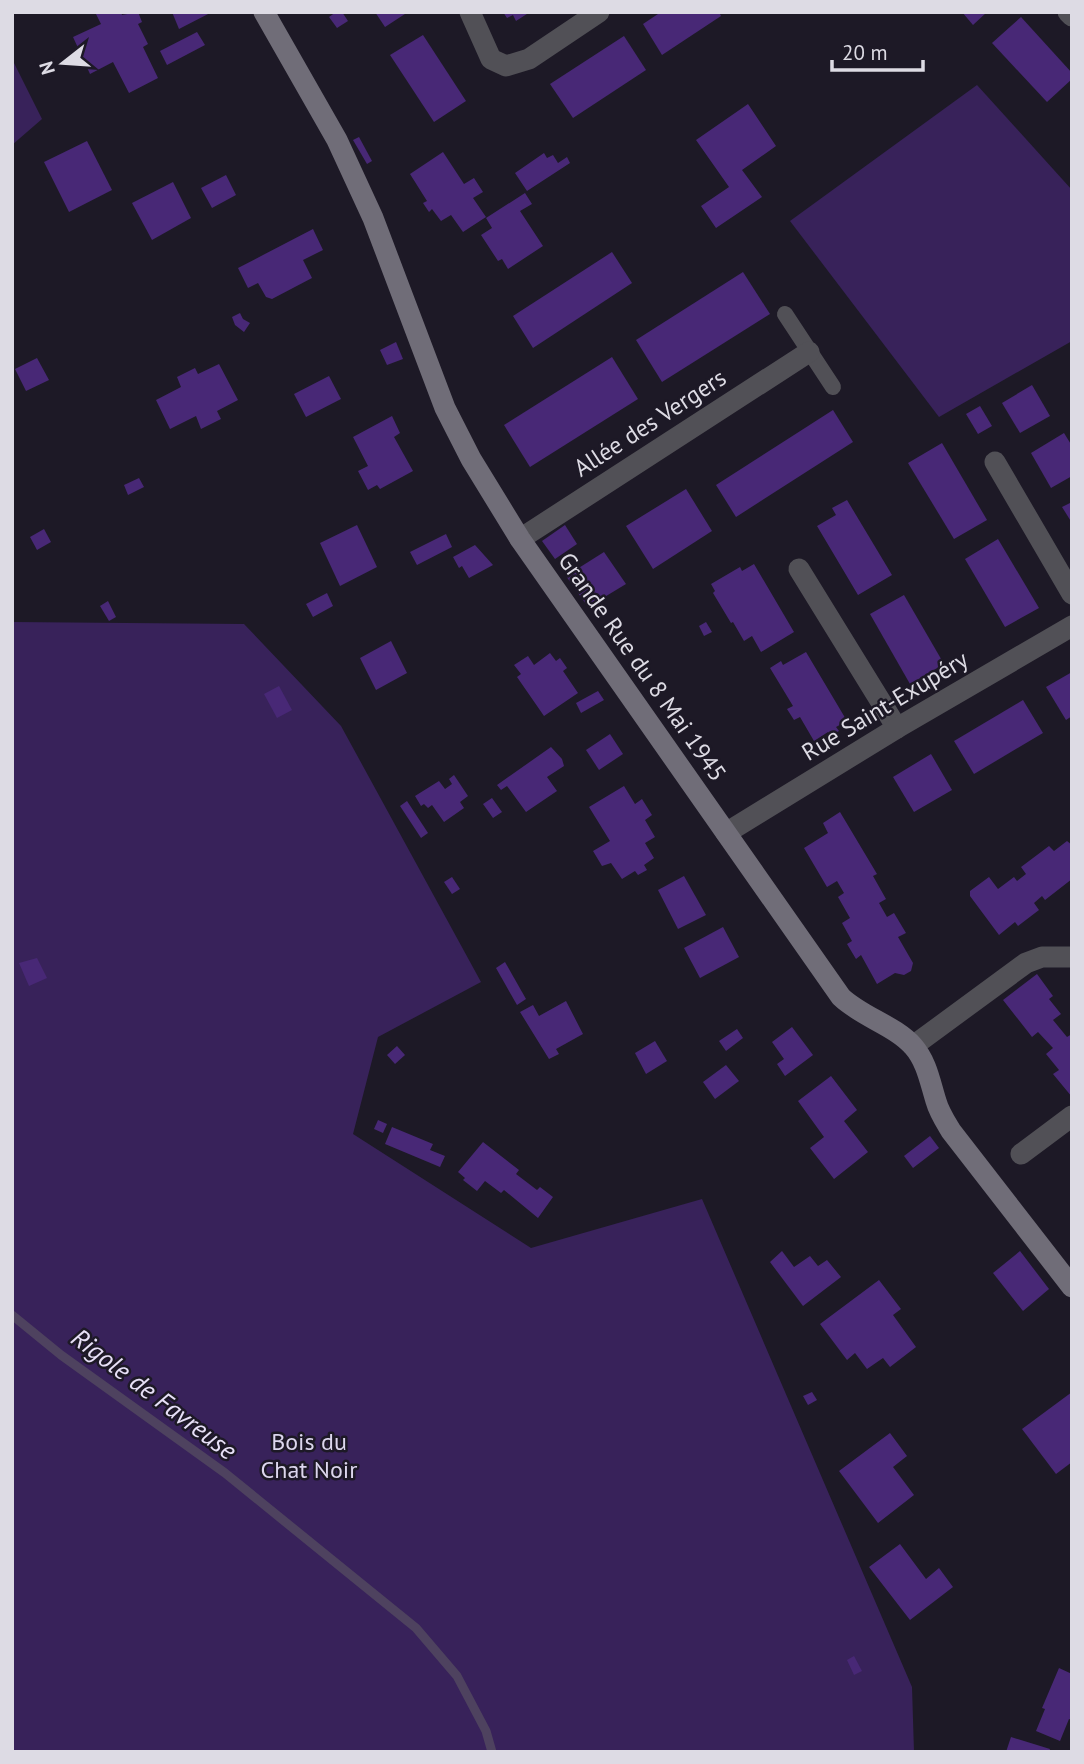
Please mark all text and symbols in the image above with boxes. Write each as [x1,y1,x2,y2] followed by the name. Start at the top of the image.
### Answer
[28,28,98,98] north arrow
[832,28,923,72] scale bar
[842,39,888,66] text: 20 m
[33,58,60,77] text: N
[568,362,732,483] street label: Allée des Vergers
[551,546,733,787] street label: Grande Rue du 8 Mai 1945
[796,644,974,767] street label: Rue Saint-Exupéry
[65,1321,244,1467] water label: Rigole de Favreuse
[261,1426,357,1485] park label: Bois du Chat Noir

